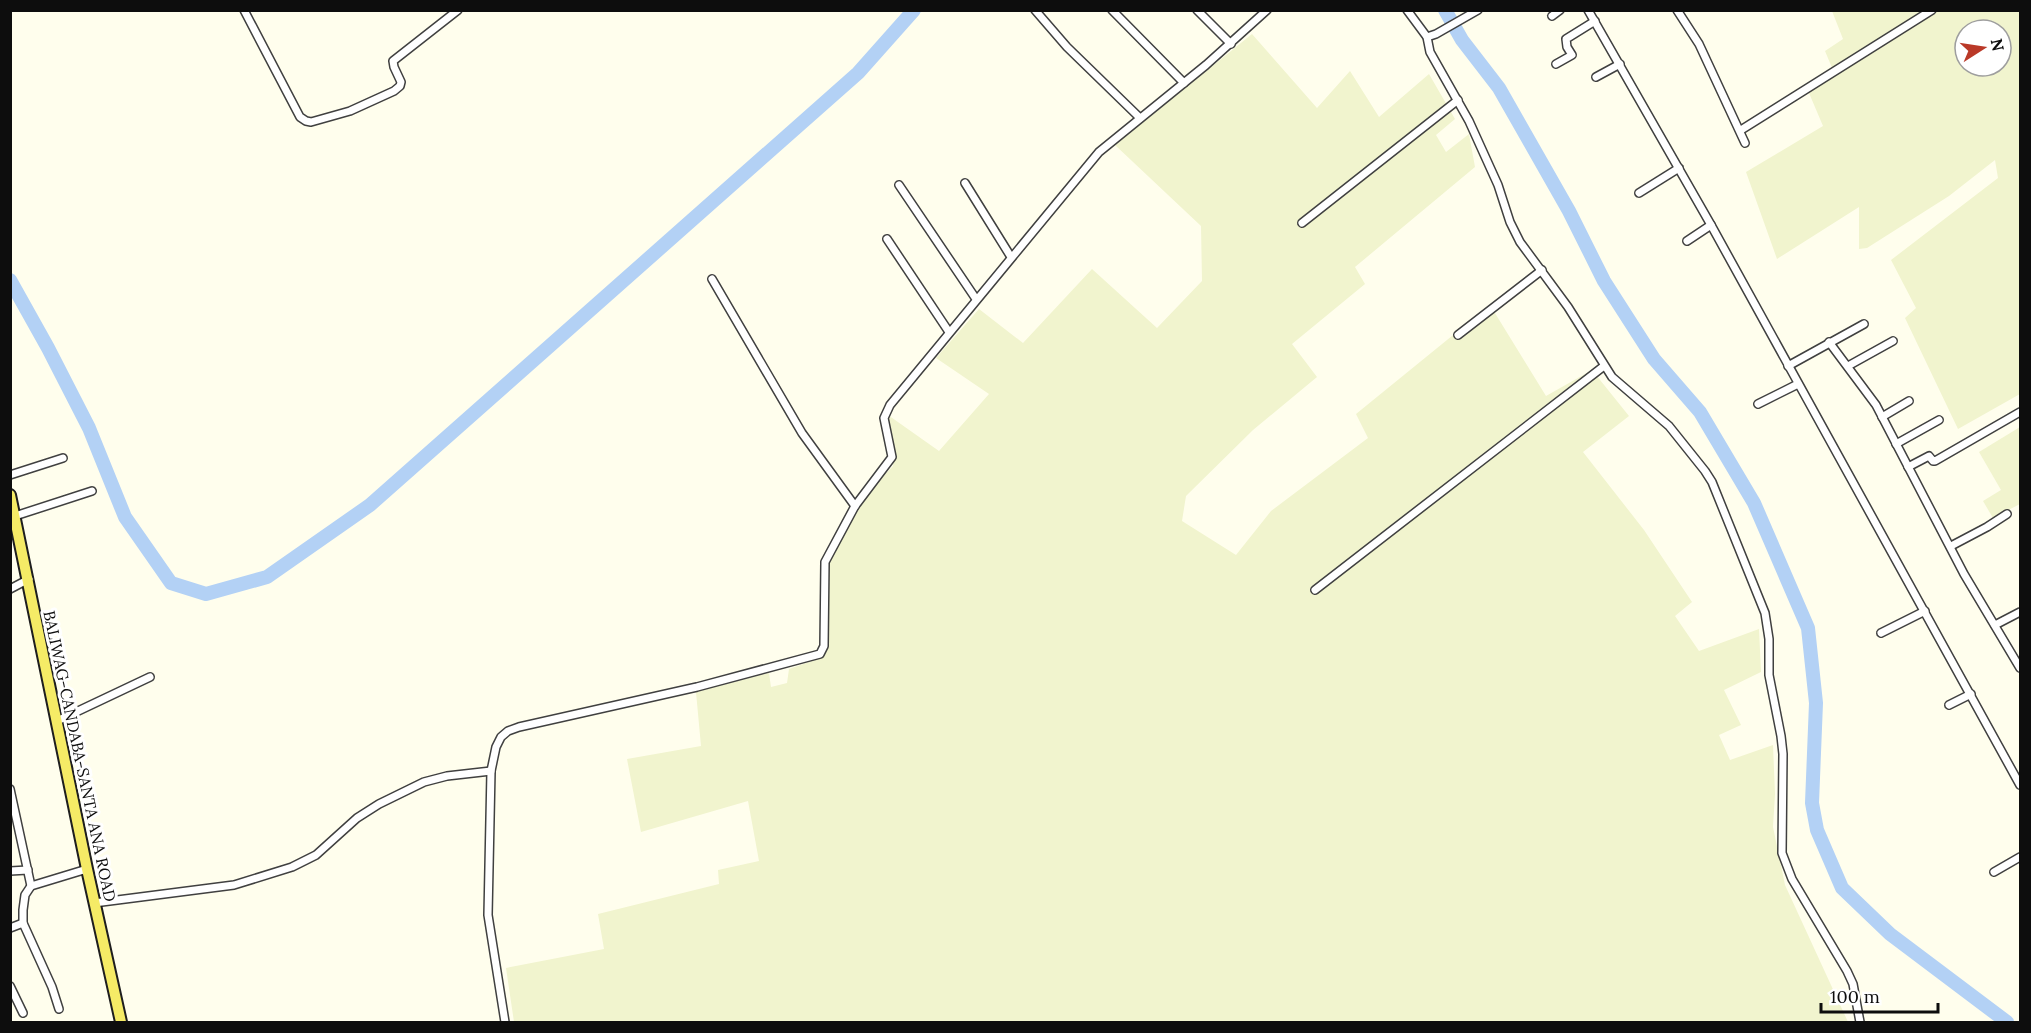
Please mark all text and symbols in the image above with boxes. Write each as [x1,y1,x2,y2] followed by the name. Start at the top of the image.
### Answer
[1953,18,2013,78] north arrow
[1987,37,2009,53] text: N
[39,609,121,904] street label: BALIWAG-CANDABA-SANTA ANA ROAD
[1821,976,1938,1014] scale bar
[1830,985,1880,1008] text: 100 m

